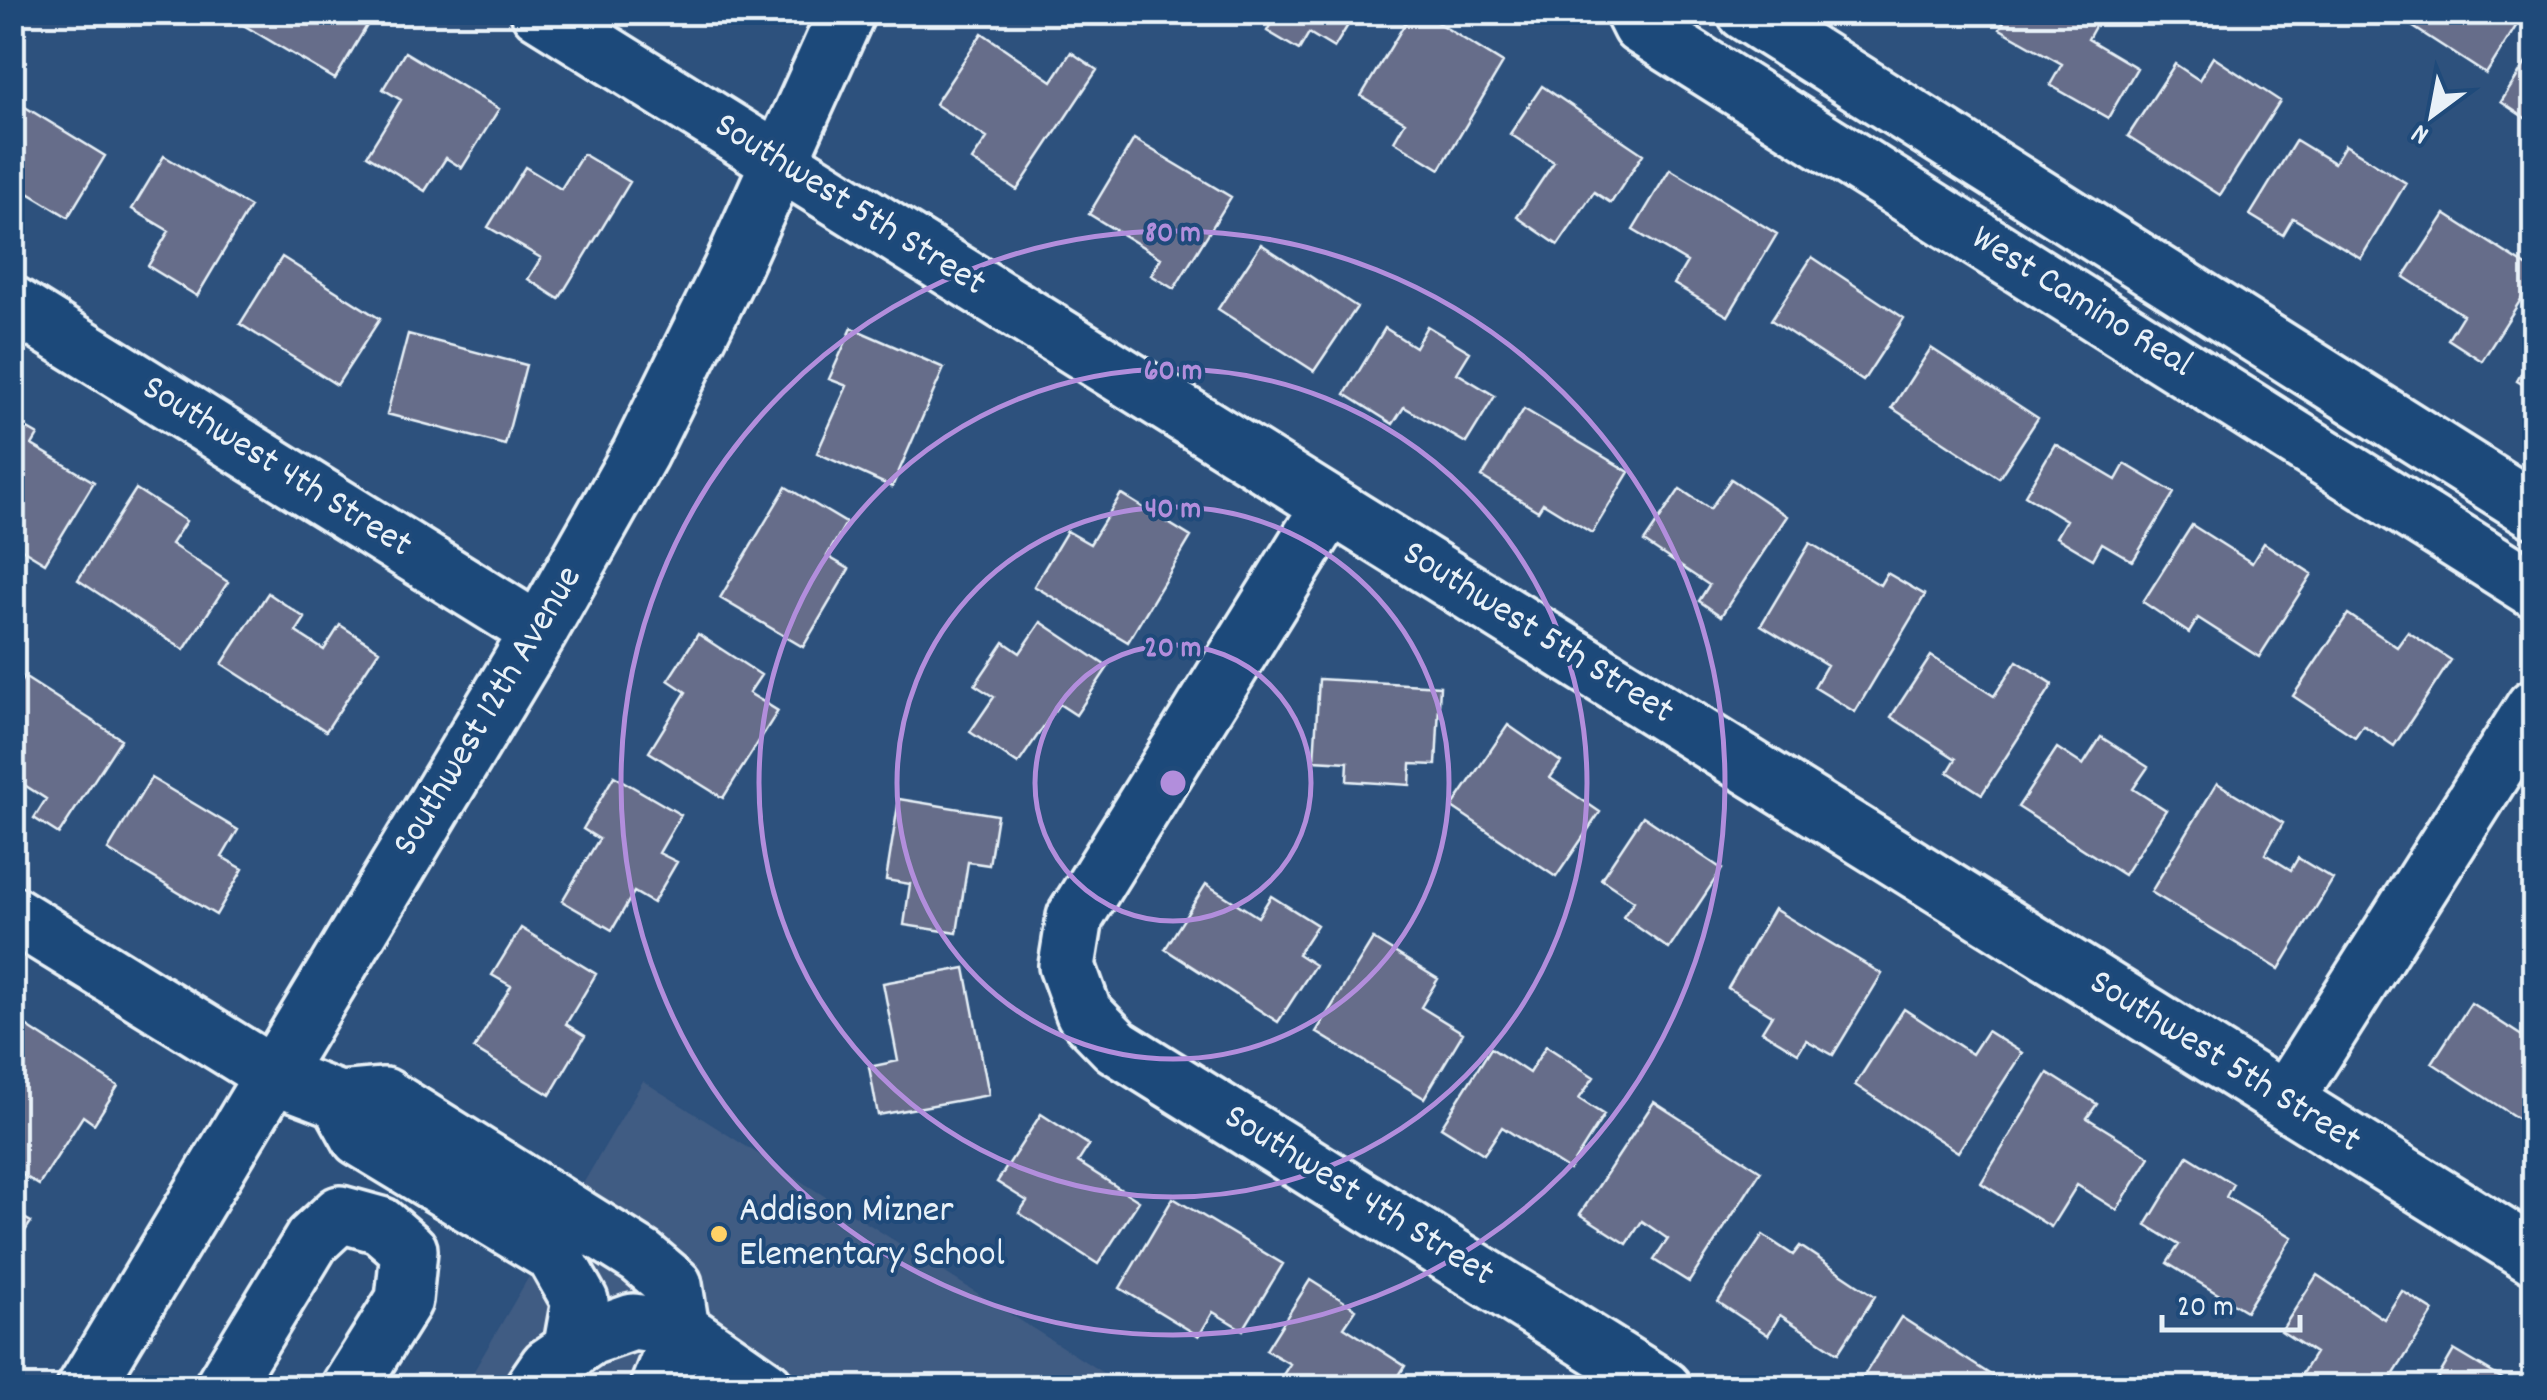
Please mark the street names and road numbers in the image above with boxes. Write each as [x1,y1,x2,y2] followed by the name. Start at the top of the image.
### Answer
[702,100,996,312] street label: Southwest 5th Street
[1960,213,2202,393] street label: West Camino Real
[130,363,422,573] street label: Southwest 4th Street
[1390,528,1684,740] street label: Southwest 5th Street
[380,556,598,868] street label: Southwest 12th Avenue
[2077,957,2371,1169] street label: Southwest 5th Street
[1212,1092,1504,1302] street label: Southwest 4th Street

